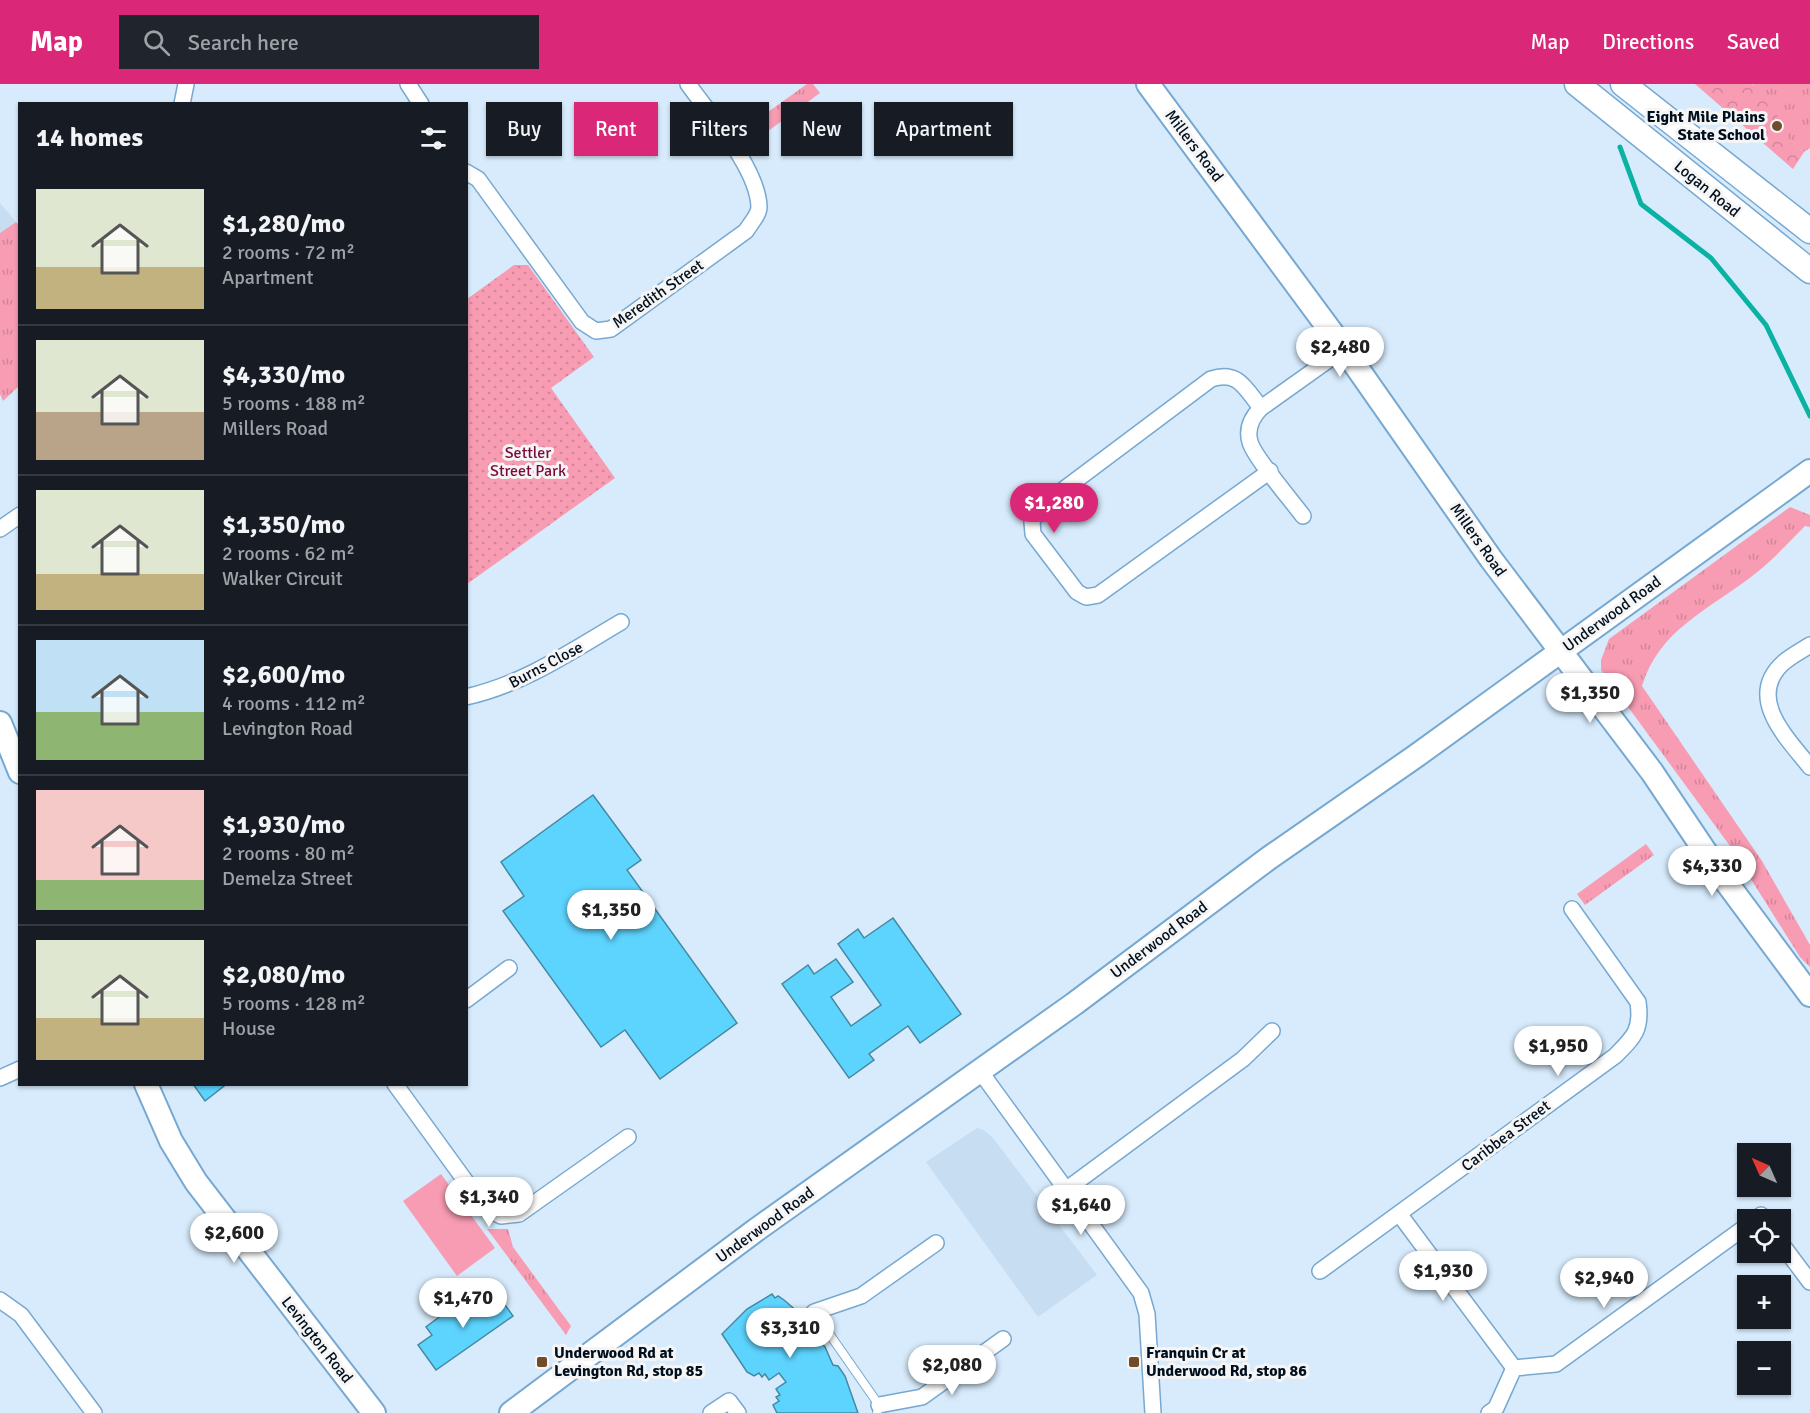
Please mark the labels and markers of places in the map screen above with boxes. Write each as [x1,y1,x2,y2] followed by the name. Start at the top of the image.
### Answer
[1647,107,1765,145] place label: Eight Mile Plains State School
[1770,119,1784,133] marker: Eight Mile Plains State School
[1291,327,1389,378] pin: $2,480
[1005,483,1103,534] pin: $1,280
[1541,673,1639,724] pin: $1,350
[1663,846,1761,897] pin: $4,330
[562,890,660,941] pin: $1,350
[1509,1026,1607,1077] pin: $1,950
[440,1177,538,1228] pin: $1,340
[1032,1185,1130,1236] pin: $1,640
[185,1213,283,1264] pin: $2,600
[1394,1251,1492,1302] pin: $1,930
[1555,1258,1653,1309] pin: $2,940
[414,1278,512,1329] pin: $1,470
[741,1308,839,1359] pin: $3,310
[554,1343,703,1381] place label: Underwood Rd at Levington Rd, stop 85
[1146,1343,1307,1381] place label: Franquin Cr at Underwood Rd, stop 86
[903,1345,1001,1396] pin: $2,080
[535,1355,549,1369] marker: Underwood Rd at Levington Rd, stop 85
[1127,1355,1141,1369] marker: Franquin Cr at Underwood Rd, stop 86

